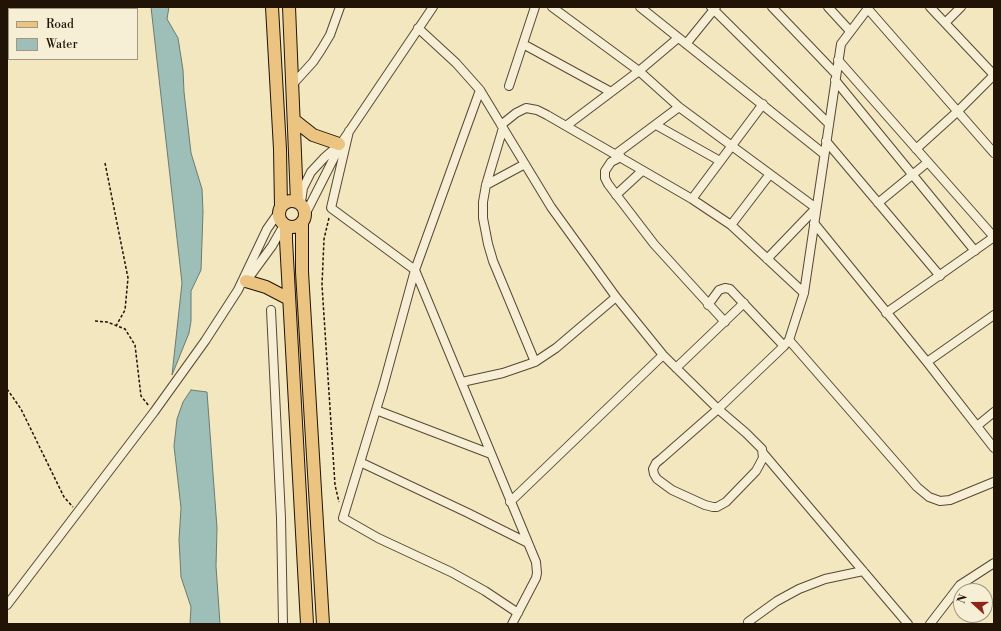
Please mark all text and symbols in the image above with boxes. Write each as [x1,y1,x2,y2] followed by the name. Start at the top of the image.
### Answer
[8,8,138,60] legend
[46,17,74,32] text: Road
[46,37,78,52] text: Water
[953,583,993,623] north arrow
[955,592,971,606] text: N

